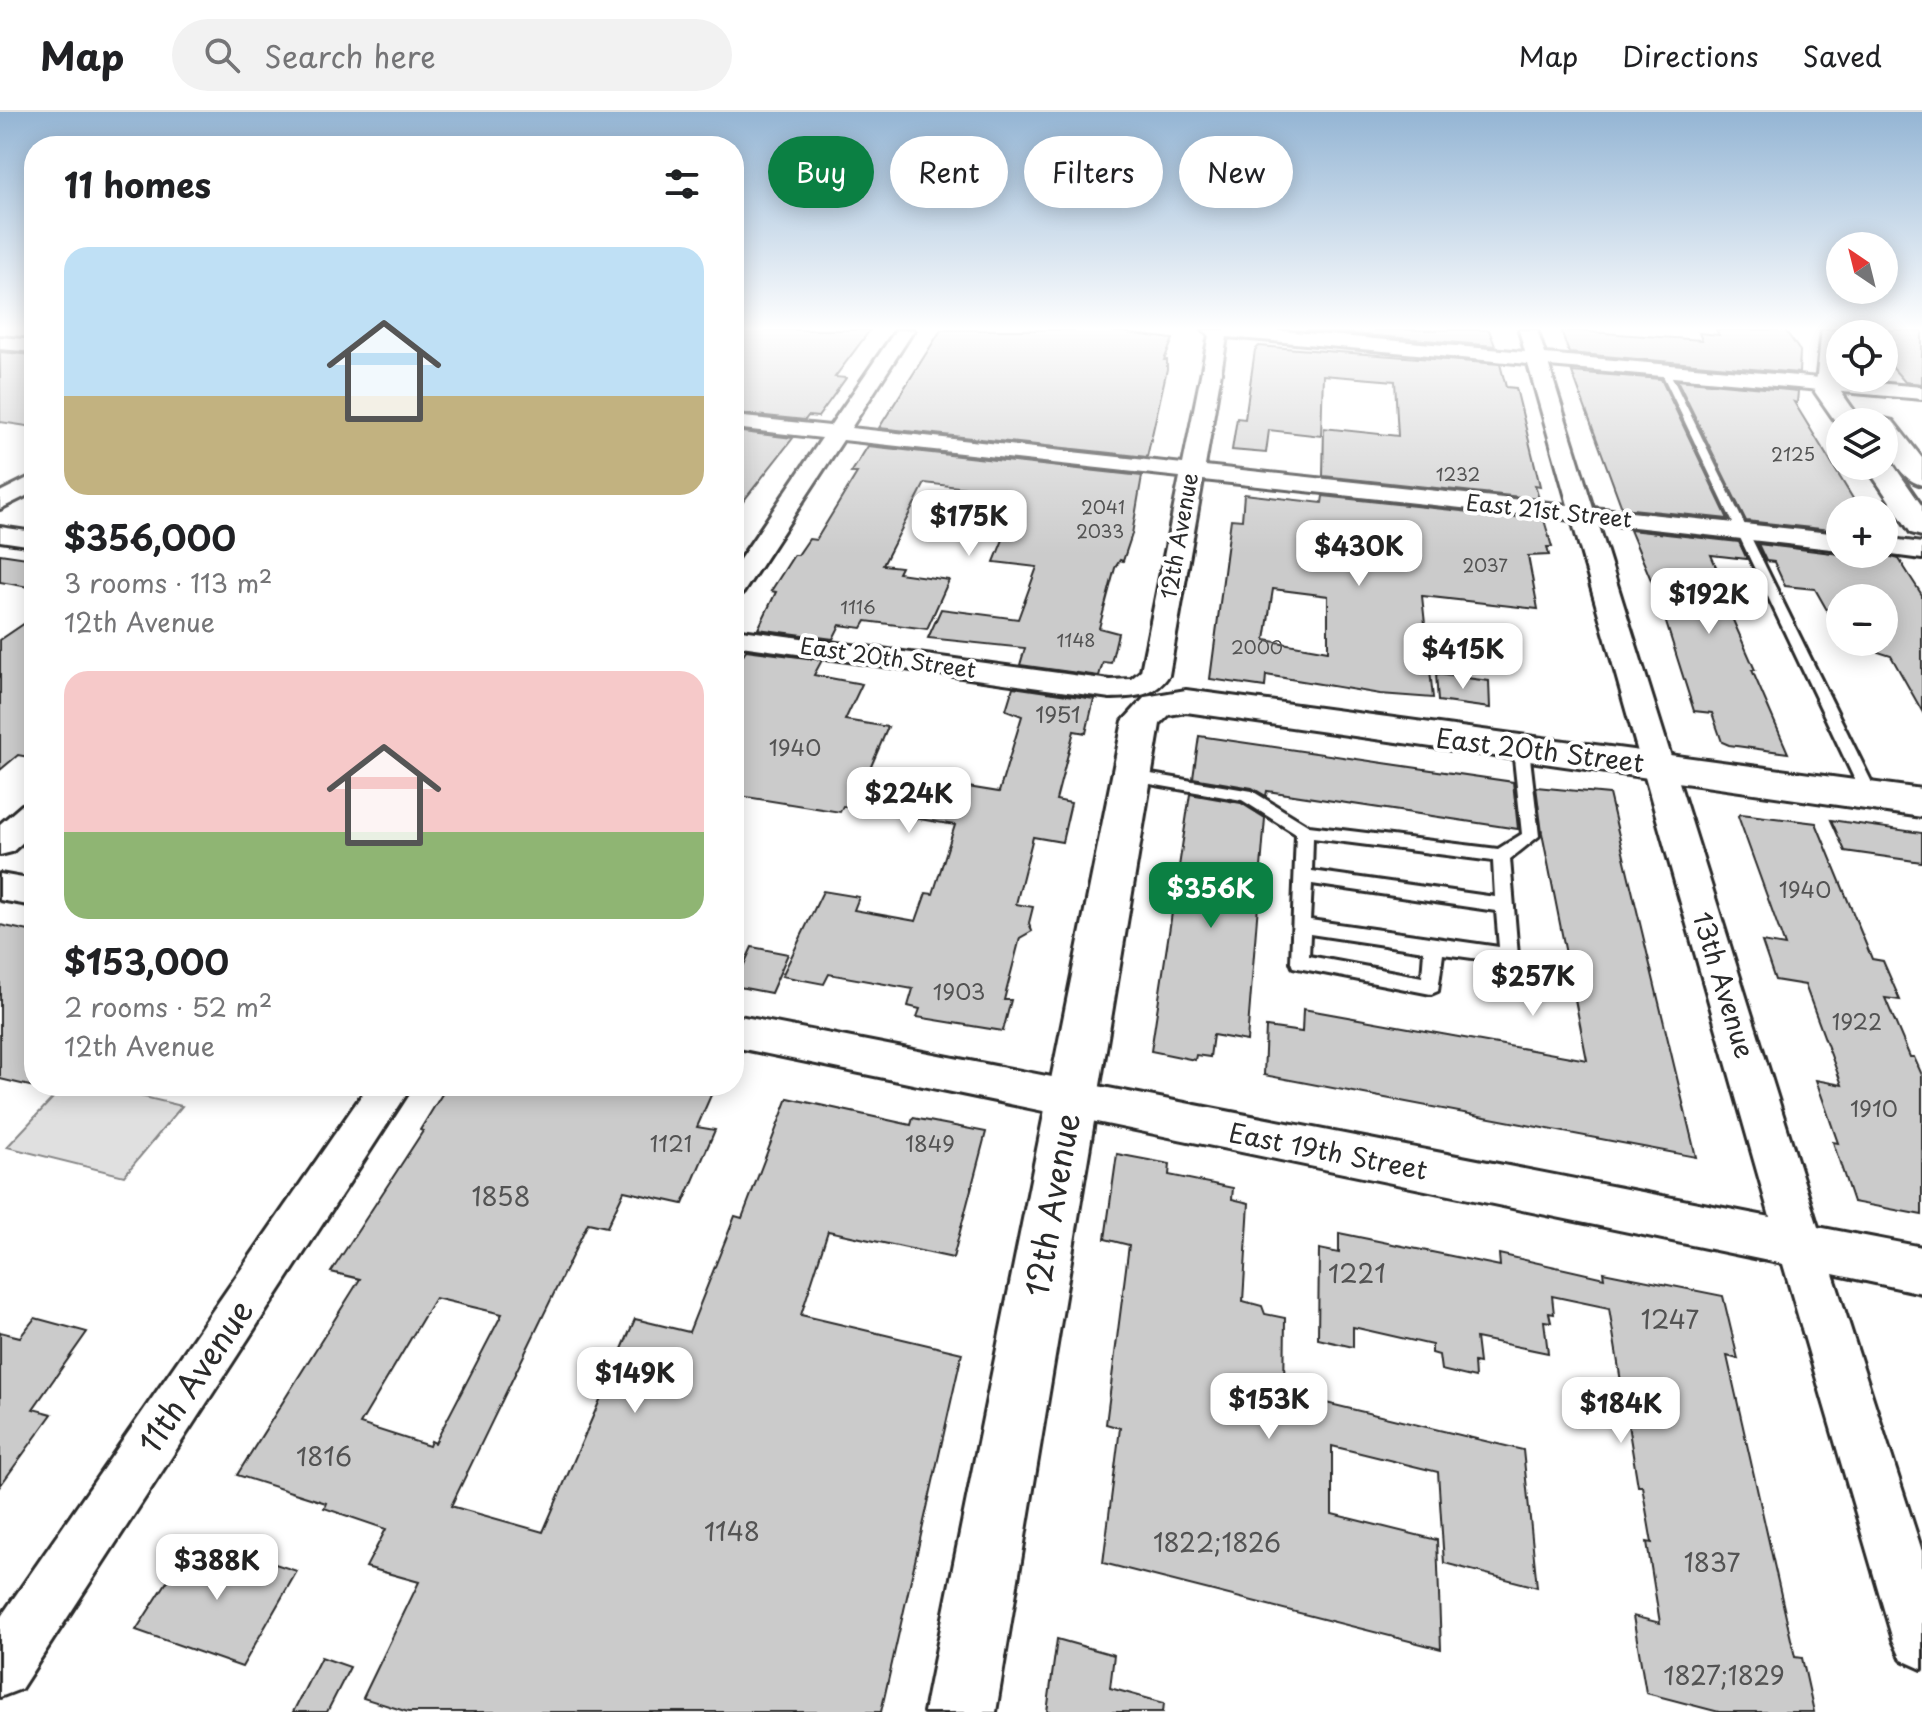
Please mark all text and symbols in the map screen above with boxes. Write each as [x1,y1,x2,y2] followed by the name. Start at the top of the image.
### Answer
[172,19,732,91] search box
[40,27,124,84] text: Map
[200,33,244,77] icon: search
[264,33,436,78] text: Search here
[1519,34,1578,77] text: Map
[1622,34,1759,77] text: Directions
[1803,34,1882,77] text: Saved
[768,136,874,208] chip: Buy
[890,136,1008,208] chip: Rent
[1024,136,1163,208] chip: Filters
[1179,136,1293,208] chip: New
[64,158,211,210] text: 11 homes
[660,162,704,206] icon: filters
[1826,232,1898,304] north arrow
[1826,232,1898,656] map controls
[312,299,456,443] icon: home
[1826,320,1898,392] button: locate
[1826,408,1898,480] button: layers
[1771,440,1815,467] house number: 2125
[1436,460,1480,487] house number: 1232
[1150,470,1205,601] street label: 12th Avenue
[1465,484,1634,535] street label: East 21st Street
[913,490,1025,558] pin: $175K
[1081,493,1125,520] house number: 2041
[930,496,1008,535] text: $175K
[1826,496,1898,568] button: +
[64,511,236,563] text: $356,000
[1076,517,1124,544] house number: 2033
[1303,520,1415,588] pin: $430K
[1314,526,1404,565] text: $430K
[1462,551,1508,578] house number: 2037
[64,563,272,602] text: 3 rooms · 113 m²
[1653,568,1765,636] pin: $192K
[1669,574,1749,613] text: $192K
[1826,584,1898,656] button: −
[840,593,876,620] house number: 1116
[64,602,215,641] text: 12th Avenue
[1407,623,1519,691] pin: $415K
[1057,626,1095,653] house number: 1148
[798,628,978,685] street label: East 20th Street
[1422,629,1504,668] text: $415K
[1231,633,1283,660] house number: 2000
[1035,697,1081,730] house number: 1951
[1434,717,1646,782] street label: East 20th Street
[312,723,456,867] icon: home
[769,730,821,763] house number: 1940
[853,767,965,835] pin: $224K
[865,773,953,812] text: $224K
[1155,862,1267,930] pin: $356K
[1167,868,1255,907] text: $356K
[1779,872,1831,905] house number: 1940
[1684,906,1765,1063] street label: 13th Avenue
[64,935,229,987] text: $153,000
[1477,950,1589,1018] pin: $257K
[1491,956,1575,995] text: $257K
[933,974,985,1007] house number: 1903
[64,987,272,1026] text: 2 rooms · 52 m²
[1832,1004,1882,1037] house number: 1922
[64,1026,215,1065] text: 12th Avenue
[1850,1091,1898,1124] house number: 1910
[1011,1109,1091,1300] street label: 12th Avenue
[1226,1112,1431,1189] street label: East 19th Street
[650,1126,692,1159] house number: 1121
[905,1126,955,1159] house number: 1849
[471,1176,531,1215] house number: 1858
[1328,1253,1386,1292] house number: 1221
[125,1289,264,1463] street label: 11th Avenue
[1641,1299,1699,1338] house number: 1247
[579,1347,691,1415] pin: $149K
[595,1353,675,1392] text: $149K
[1213,1373,1325,1441] pin: $153K
[1565,1377,1677,1445] pin: $184K
[1228,1379,1310,1418] text: $153K
[1580,1383,1662,1422] text: $184K
[296,1436,352,1475] house number: 1816
[704,1511,760,1550] house number: 1148
[1153,1522,1281,1561] house number: 1822;1826
[161,1534,273,1602] pin: $388K
[174,1540,260,1579] text: $388K
[1684,1542,1740,1581] house number: 1837
[1663,1655,1785,1694] house number: 1827;1829

